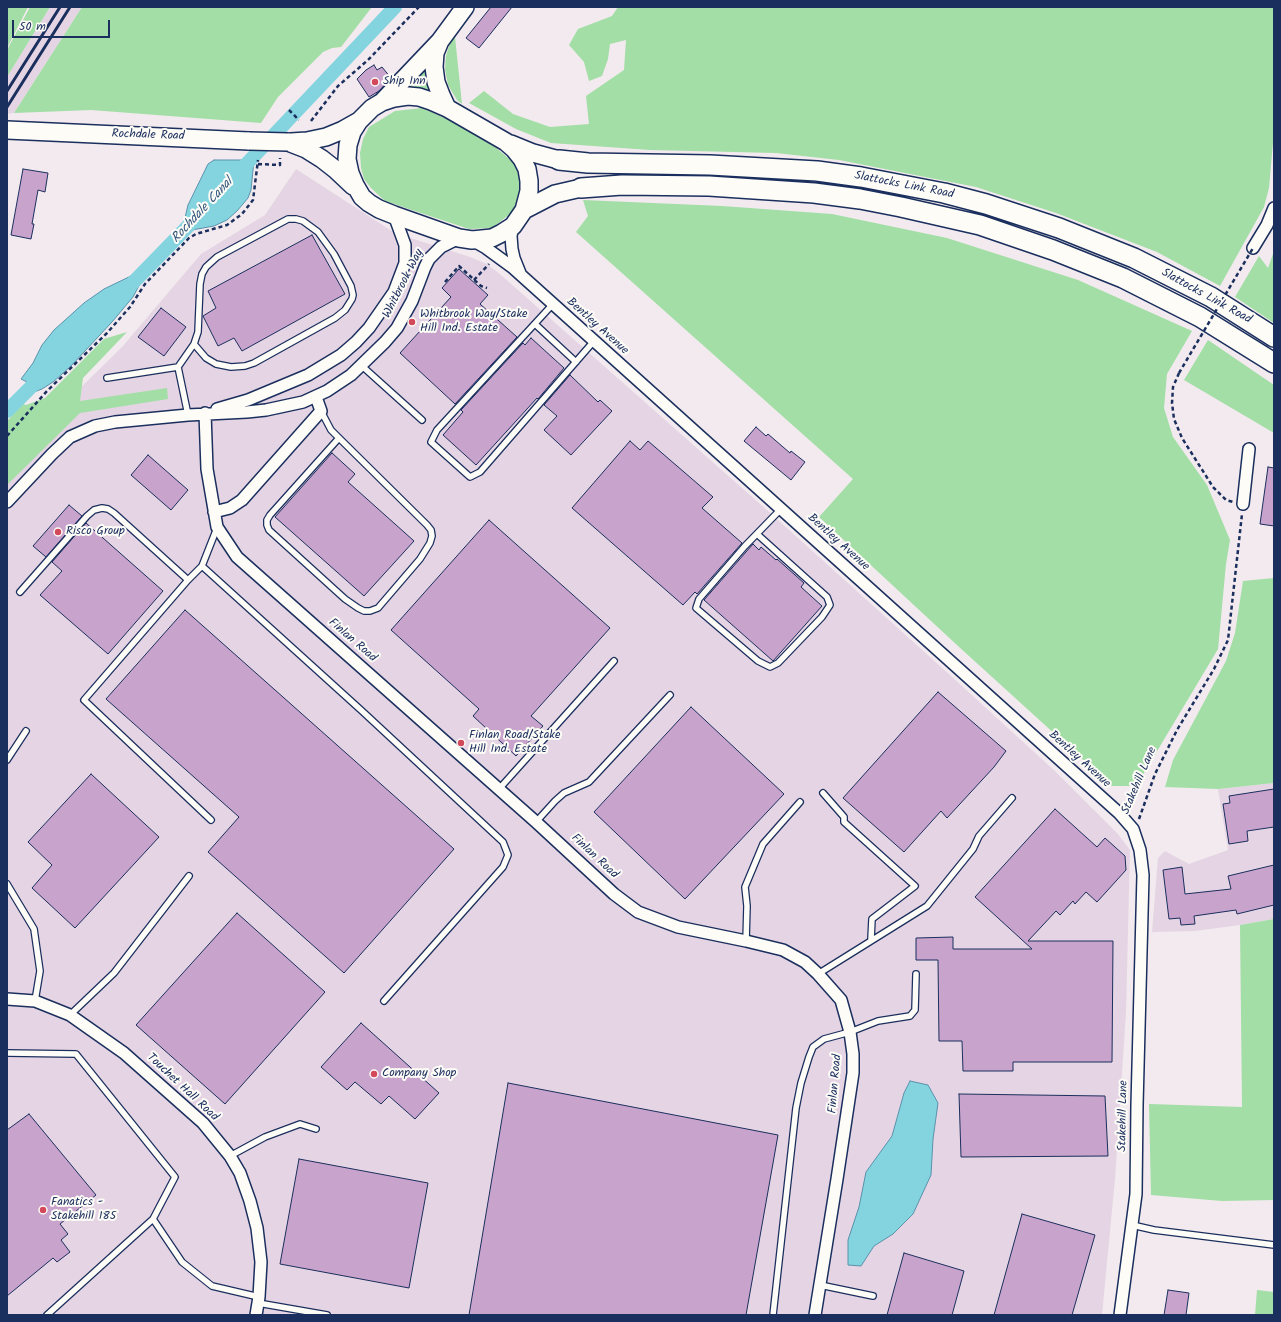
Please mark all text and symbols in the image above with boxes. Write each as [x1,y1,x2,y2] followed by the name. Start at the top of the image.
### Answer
[14,12,112,38] scale bar
[19,17,46,36] text: 50 m
[383,75,426,89] place label: Ship Inn
[370,77,380,87] marker: Ship Inn
[111,128,185,144] street label: Rochdale Road
[853,169,955,203] street label: Slattocks Link Road
[169,175,237,247] water label: Rochdale Canal
[380,247,428,321] street label: Whitbrook Way
[1158,266,1254,328] street label: Slattocks Link Road
[563,295,631,359] street label: Bentley Avenue
[420,308,527,336] place label: Whitbrook Way/Stake Hill Ind. Estate
[407,317,417,327] marker: Whitbrook Way/Stake Hill Ind. Estate
[804,511,872,575] street label: Bentley Avenue
[66,525,125,539] place label: Risco Group
[53,527,63,537] marker: Risco Group
[325,616,379,666] street label: Finlan Road
[1045,728,1113,792] street label: Bentley Avenue
[469,729,560,757] place label: Finlan Road/Stake Hill Ind. Estate
[456,738,466,748] marker: Finlan Road/Stake Hill Ind. Estate
[1119,745,1161,817] street label: Stakehill Lane
[567,831,621,883] street label: Finlan Road
[143,1051,221,1125] street label: Touchet Hall Road
[826,1054,846,1114] street label: Finlan Road
[382,1067,456,1081] place label: Company Shop
[369,1069,379,1079] marker: Company Shop
[1116,1080,1132,1152] street label: Stakehill Lane
[51,1196,116,1224] place label: Fanatics - Stakehill 185
[38,1205,48,1215] marker: Fanatics - Stakehill 185

